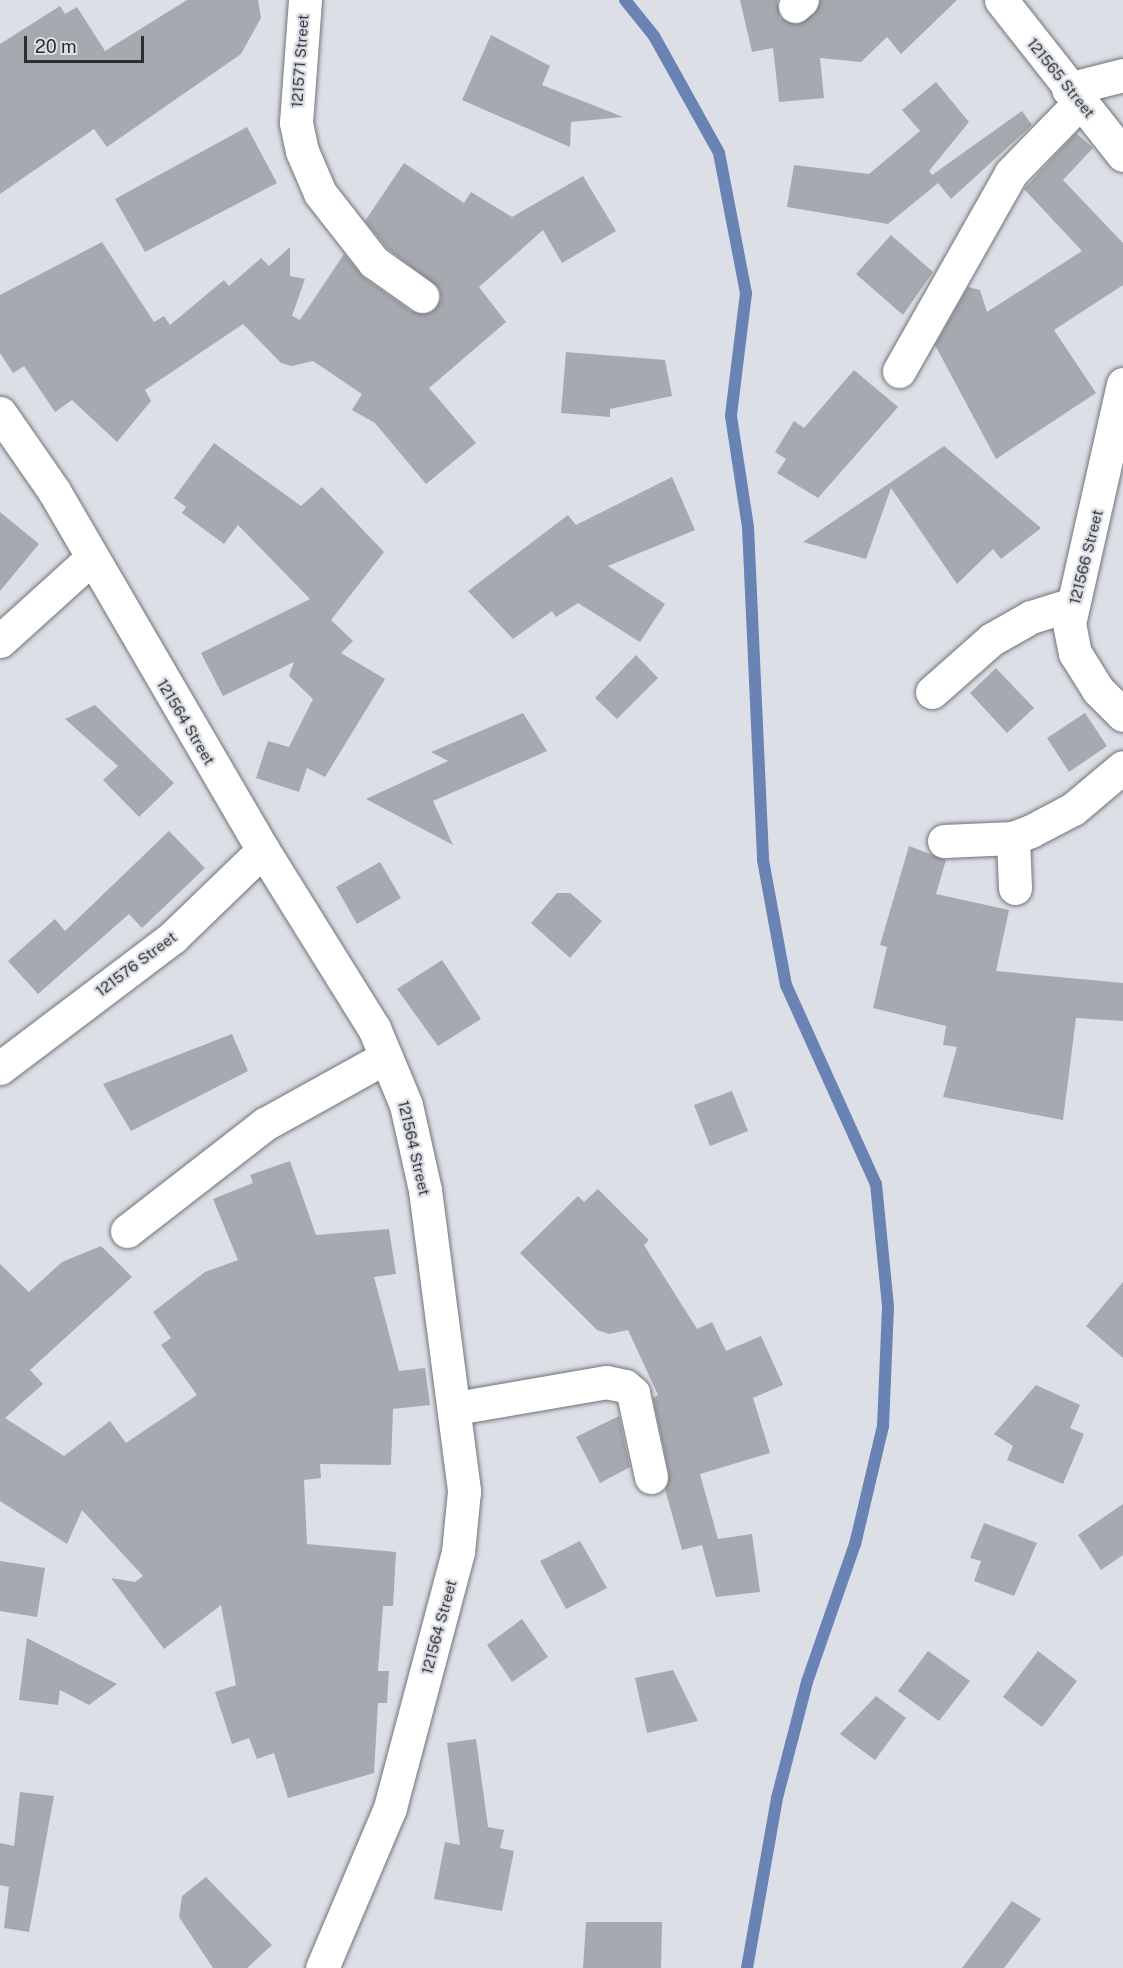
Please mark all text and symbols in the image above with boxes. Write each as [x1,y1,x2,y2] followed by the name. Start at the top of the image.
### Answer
[288,14,312,108] street label: 121571 Street
[27,24,147,62] scale bar
[1023,35,1099,121] street label: 121565 Street
[35,36,77,57] text: 20 m
[1066,508,1106,606] street label: 121566 Street
[153,676,219,768] street label: 121564 Street
[92,928,180,1000] street label: 121576 Street
[394,1099,434,1197] street label: 121564 Street
[418,1578,460,1676] street label: 121564 Street

